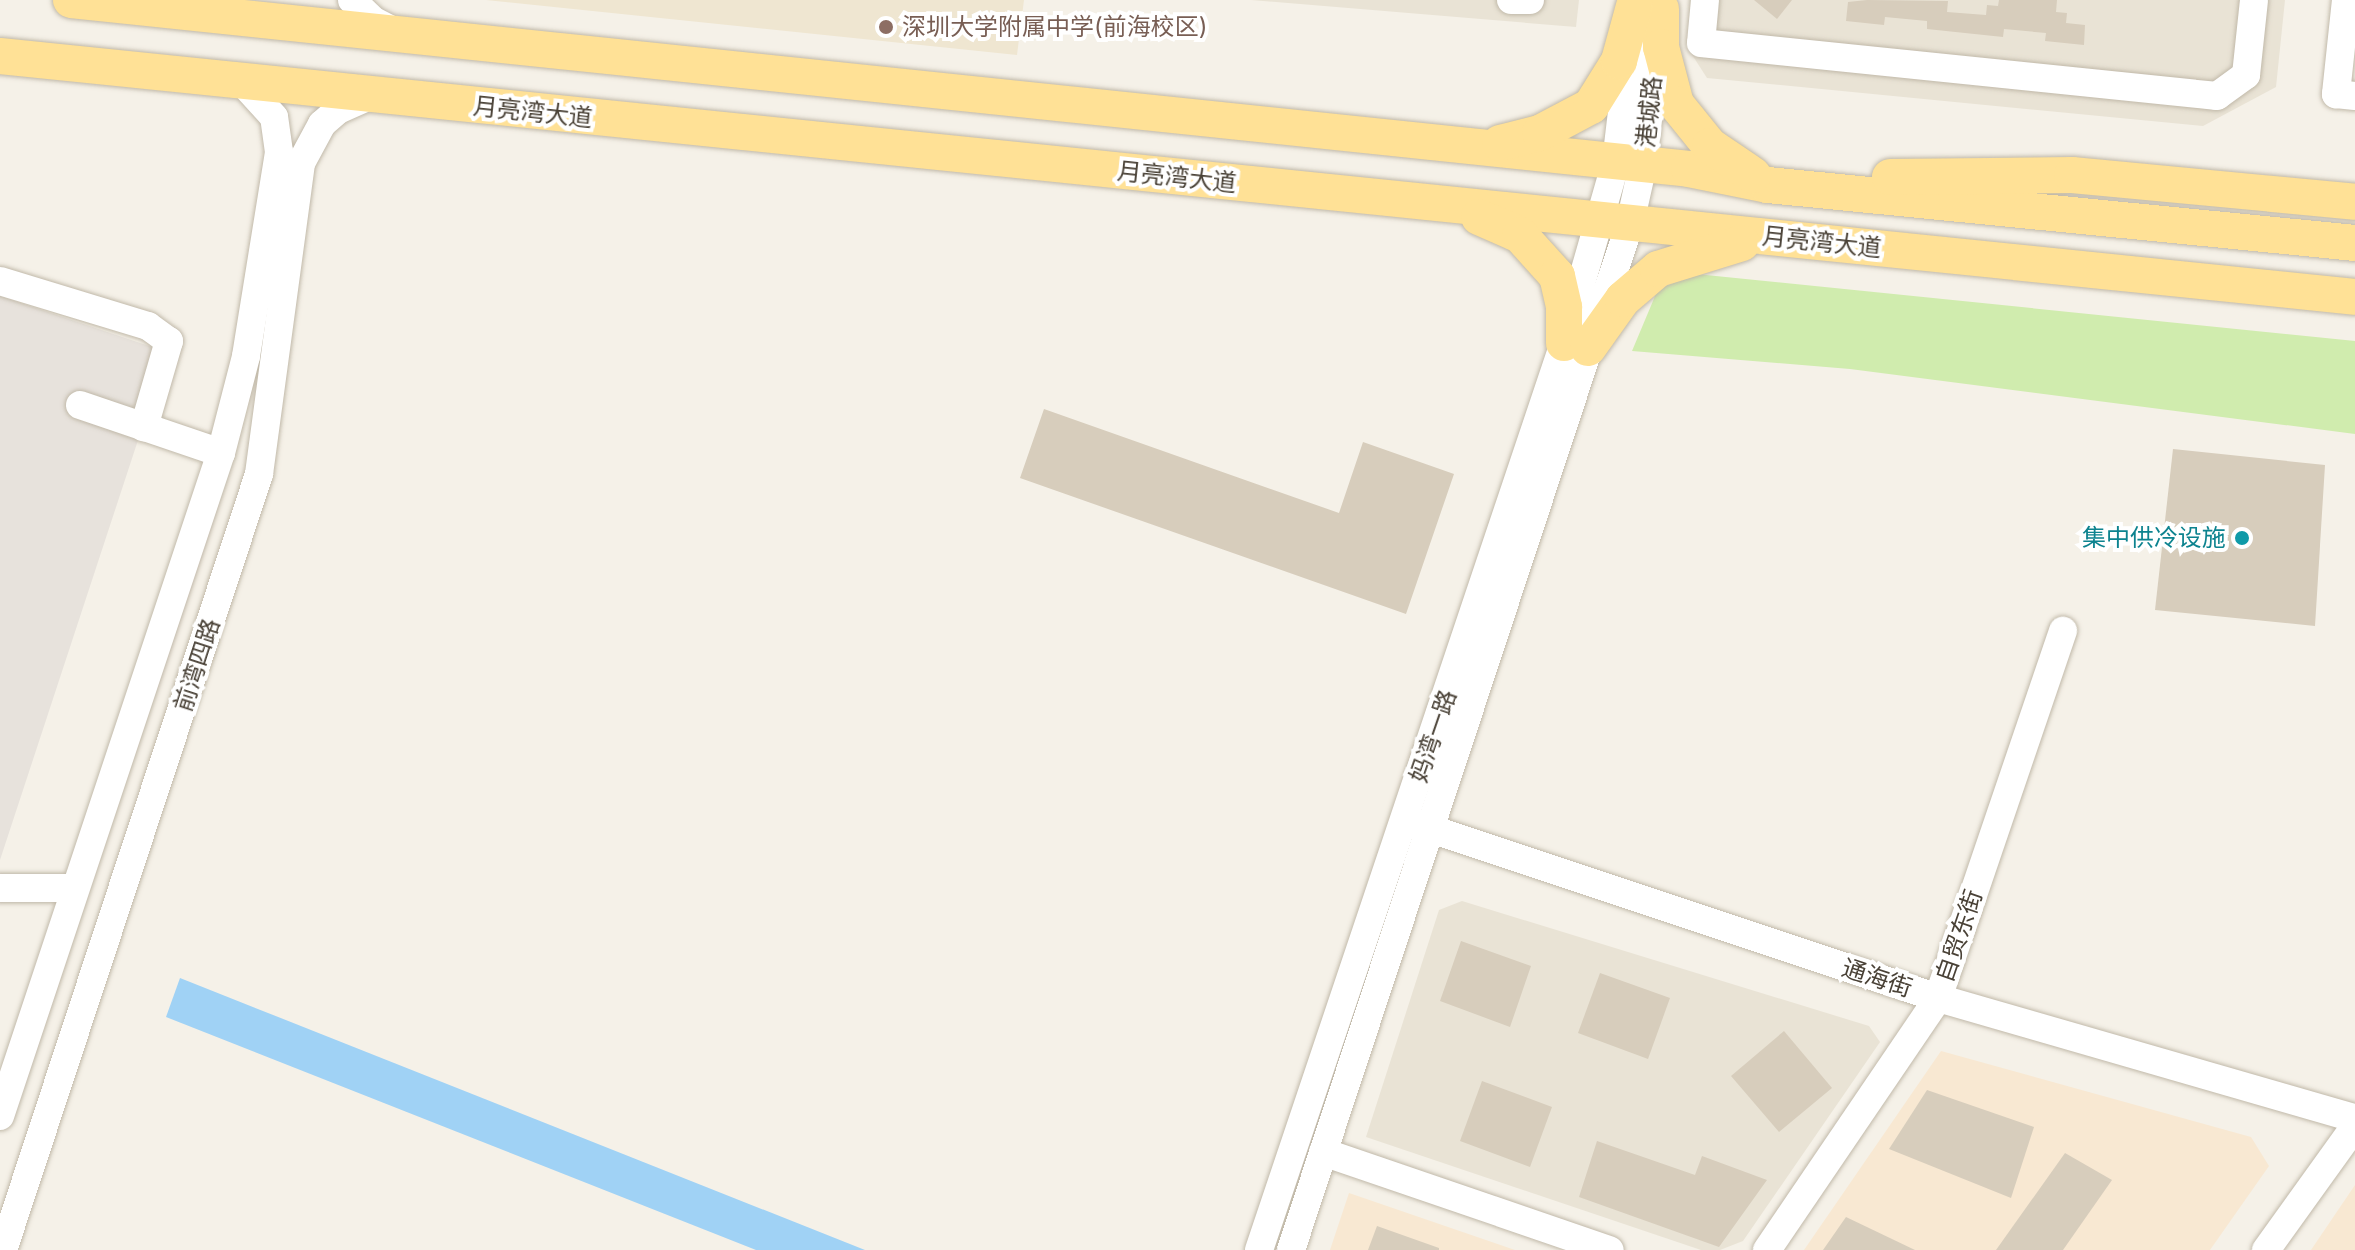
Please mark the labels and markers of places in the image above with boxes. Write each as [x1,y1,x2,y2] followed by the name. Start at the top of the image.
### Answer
[902,13,1208,41] place label: 深圳大学附属中学(前海校区)
[877,18,895,36] marker: 深圳大学附属中学(前海校区)
[2082,524,2226,552] place label: 集中供冷设施
[2233,529,2251,547] marker: 集中供冷设施

